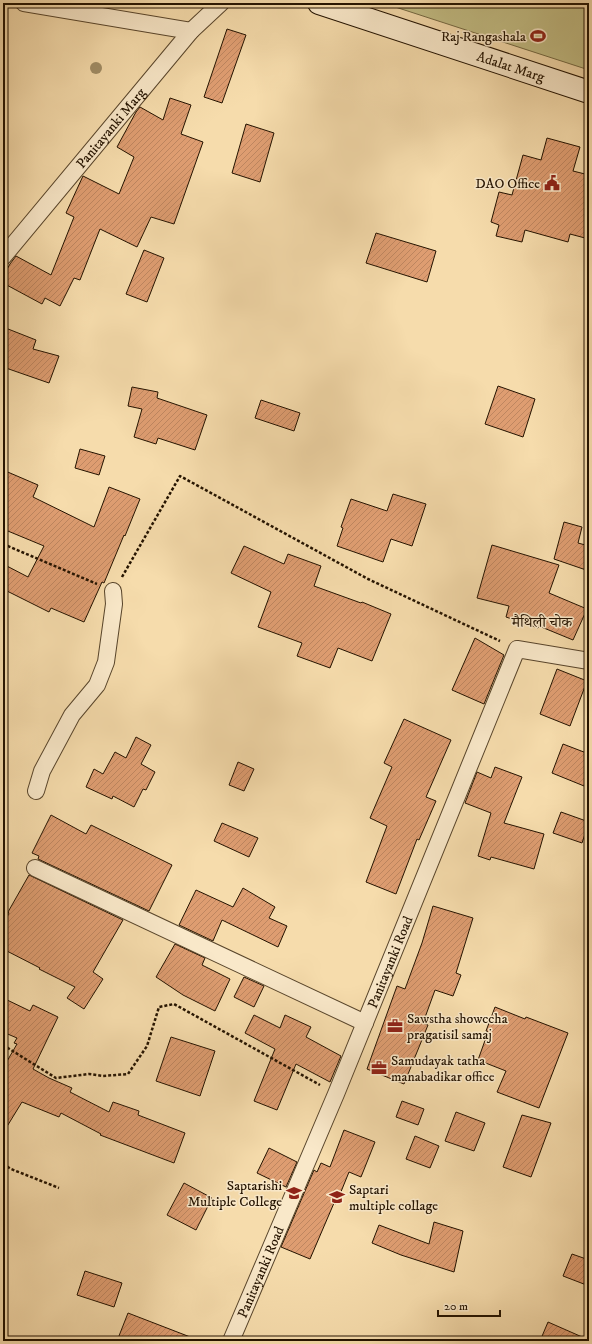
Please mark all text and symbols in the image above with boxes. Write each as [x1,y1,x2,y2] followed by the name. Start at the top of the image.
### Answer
[529,27,547,45] sports icon: Raj Rangashala
[441,28,526,46] place label: Raj Rangashala
[474,48,547,87] street label: Adalat Marg
[72,84,150,173] street label: Panitayanki Marg
[543,174,561,192] public building icon: DAO Office
[475,175,540,193] place label: DAO Office
[511,613,574,632] district label: मैथिली चोक
[364,914,417,1011] street label: Panitayanki Road
[406,1010,508,1044] place label: Sawstha showccha pragatisil samaj
[386,1017,404,1035] office icon: Sawstha showccha pragatisil samaj
[391,1052,495,1086] place label: Samudayak tatha manabadikar office
[370,1059,388,1077] office icon: Samudayak tatha manabadikar office
[188,1177,282,1211] place label: Saptarishi Multiple College
[349,1181,438,1215] place label: Saptari multiple collage
[285,1184,303,1202] school or university icon: Saptarishi Multiple College
[328,1188,346,1206] school or university icon: Saptari multiple collage
[234,1224,289,1321] street label: Panitayanki Road
[438,1292,500,1318] scale bar
[444,1299,468,1314] text: 20 m

